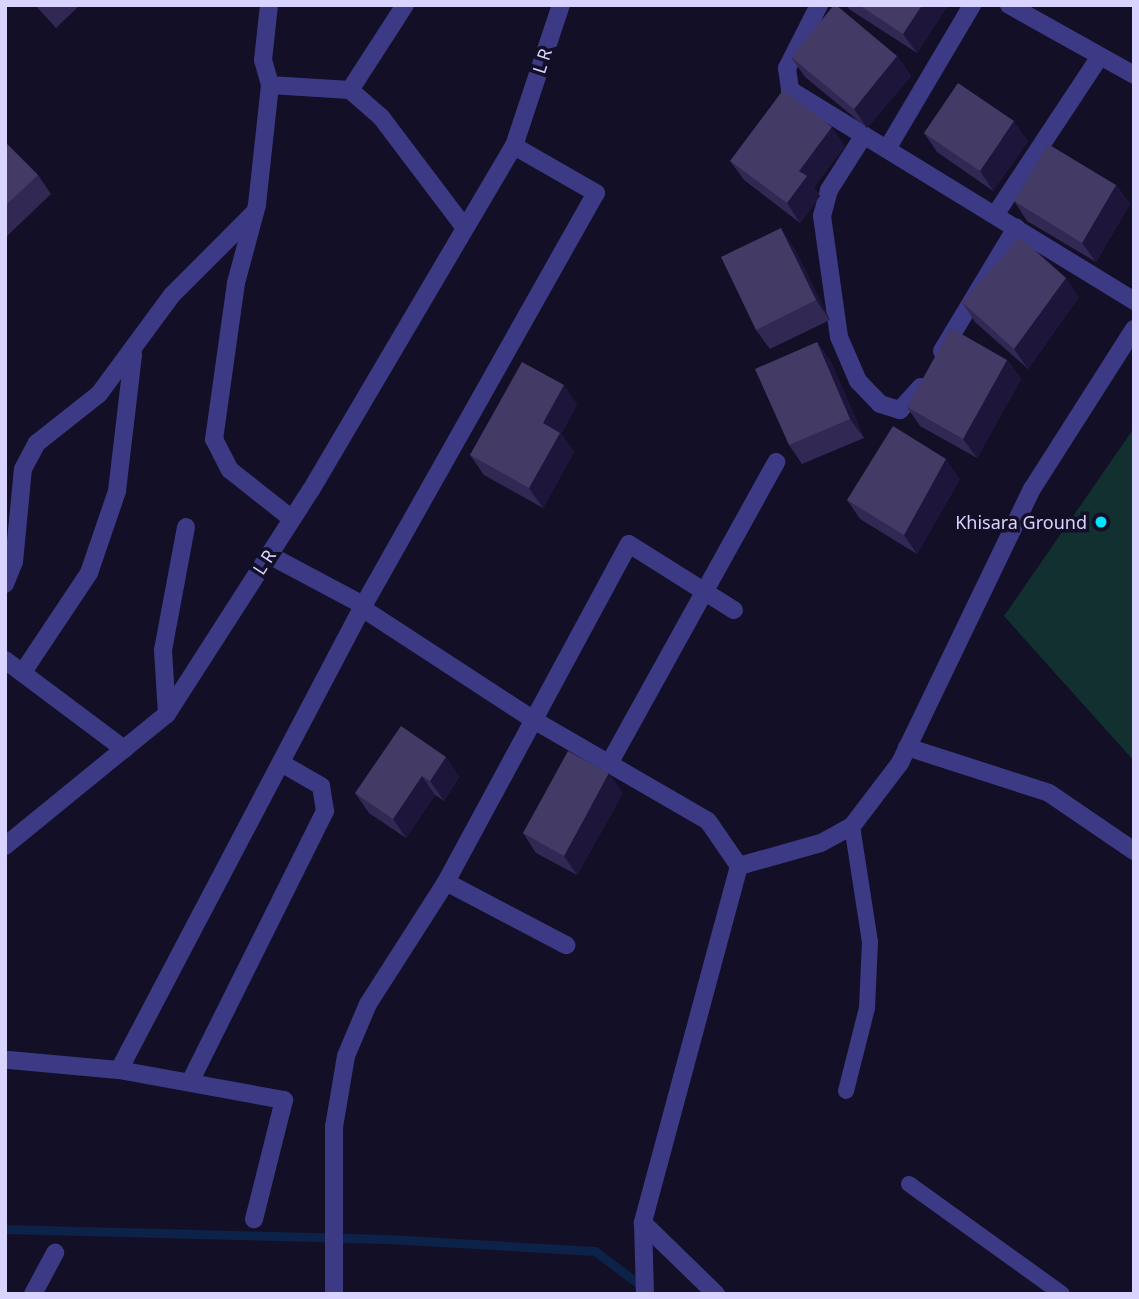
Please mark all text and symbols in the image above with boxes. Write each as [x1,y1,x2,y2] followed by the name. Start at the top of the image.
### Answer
[528,46,556,76] street label: L R
[955,511,1087,533] place label: Khisara Ground
[1093,514,1109,530] marker: Khisara Ground
[248,546,280,578] street label: L R

